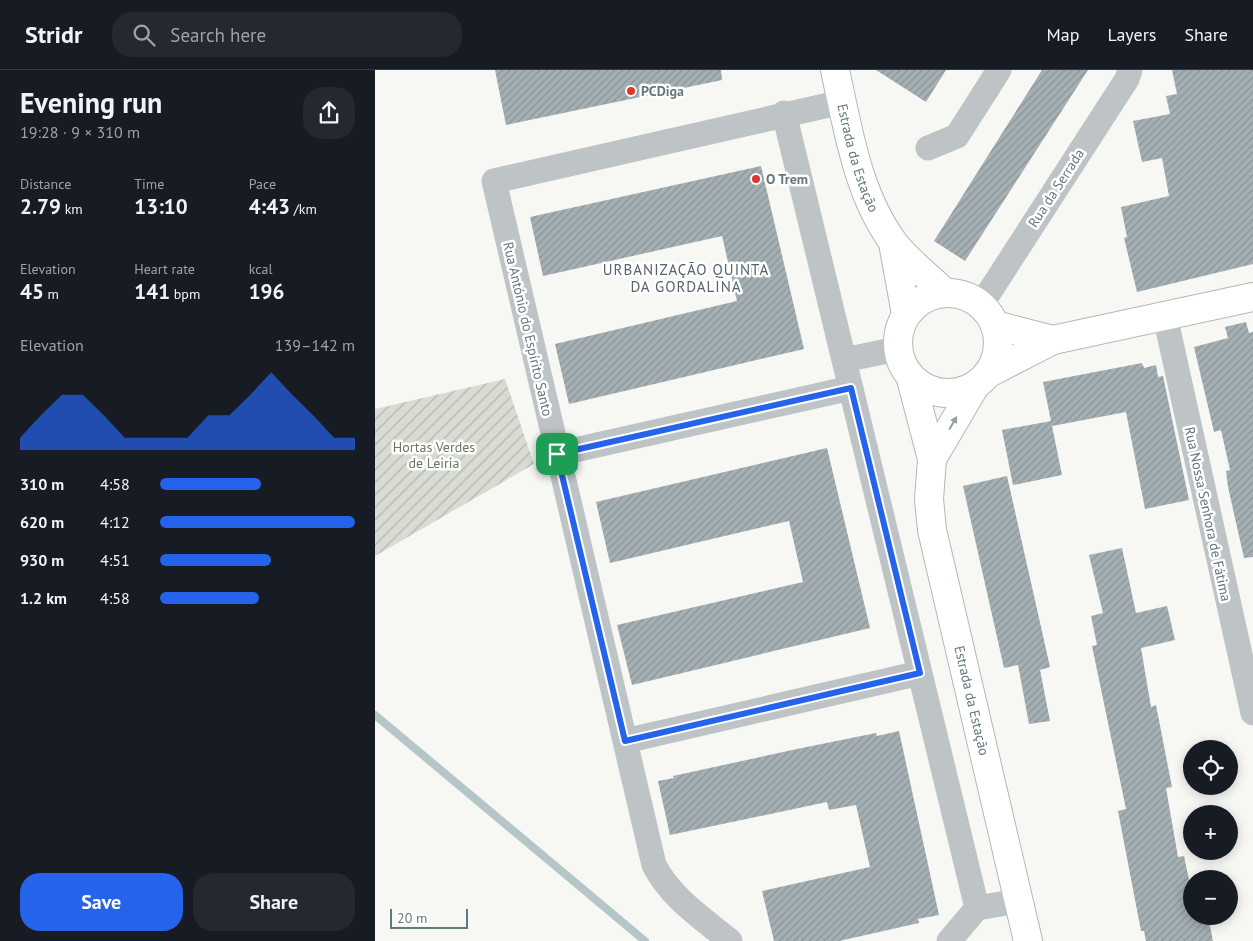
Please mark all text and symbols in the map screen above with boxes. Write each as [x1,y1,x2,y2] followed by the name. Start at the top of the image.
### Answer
[112,12,462,57] search box
[25,19,82,50] text: Stridr
[130,21,158,49] icon: search
[170,23,266,47] text: Search here
[1047,23,1079,46] text: Map
[1107,23,1156,46] text: Layers
[1184,23,1228,46] text: Share
[641,82,684,100] place label: PCDiga
[20,84,162,121] text: Evening run
[625,85,637,97] marker: PCDiga
[303,87,355,139] button: share
[833,102,883,215] street label: Estrada da Estação
[20,122,140,142] text: 19:28 · 9 × 310 m
[1024,145,1088,231] street label: Rua da Serrada
[766,170,808,188] place label: O Trem
[750,173,762,185] marker: O Trem
[20,175,71,193] text: Distance
[134,175,164,193] text: Time
[249,175,276,193] text: Pace
[20,193,61,220] text: 2.79
[134,193,188,220] text: 13:10
[249,193,290,220] text: 4:43
[61,200,83,218] text: km
[290,200,317,218] text: /km
[499,240,557,418] street label: Rua António do Espírito Santo
[20,260,76,278] text: Elevation
[134,260,195,278] text: Heart rate
[249,260,273,278] text: kcal
[603,260,769,296] district label: URBANIZAÇÃO QUINTA DA GORDALINA
[20,278,44,305] text: 45
[134,278,170,305] text: 141
[249,278,284,305] text: 196
[44,285,59,303] text: m
[170,285,200,303] text: bpm
[20,335,84,355] text: Elevation
[275,335,355,355] text: 139–142 m
[949,415,957,430] one-way arrow
[1181,425,1235,603] street label: Rua Nossa Senhora de Fátima
[536,433,578,475] pin
[393,438,475,472] park label: Hortas Verdes de Leiria
[543,440,571,468] icon: arrive
[20,474,64,494] text: 310 m
[100,474,130,494] text: 4:58
[20,512,64,532] text: 620 m
[100,512,130,532] text: 4:12
[20,550,64,570] text: 930 m
[100,550,130,570] text: 4:51
[20,588,67,608] text: 1.2 km
[100,588,130,608] text: 4:58
[950,644,993,757] street label: Estrada da Estação
[1183,740,1238,925] map controls
[1183,740,1238,795] button: locate
[1183,805,1238,860] button: +
[1183,870,1238,925] button: −
[20,873,183,931] button: Save
[193,873,355,931] button: Share
[390,906,467,929] scale bar
[397,909,427,927] text: 20 m

